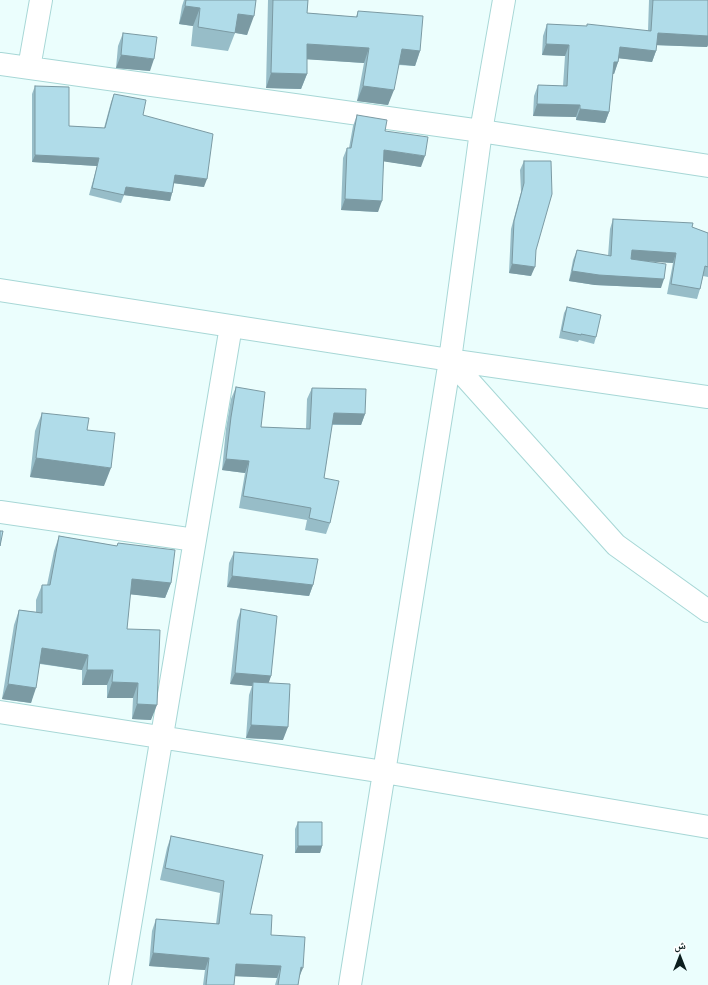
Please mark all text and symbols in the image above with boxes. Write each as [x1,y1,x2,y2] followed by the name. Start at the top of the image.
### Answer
[660,937,700,977] north arrow
[674,938,686,952] text: ش

